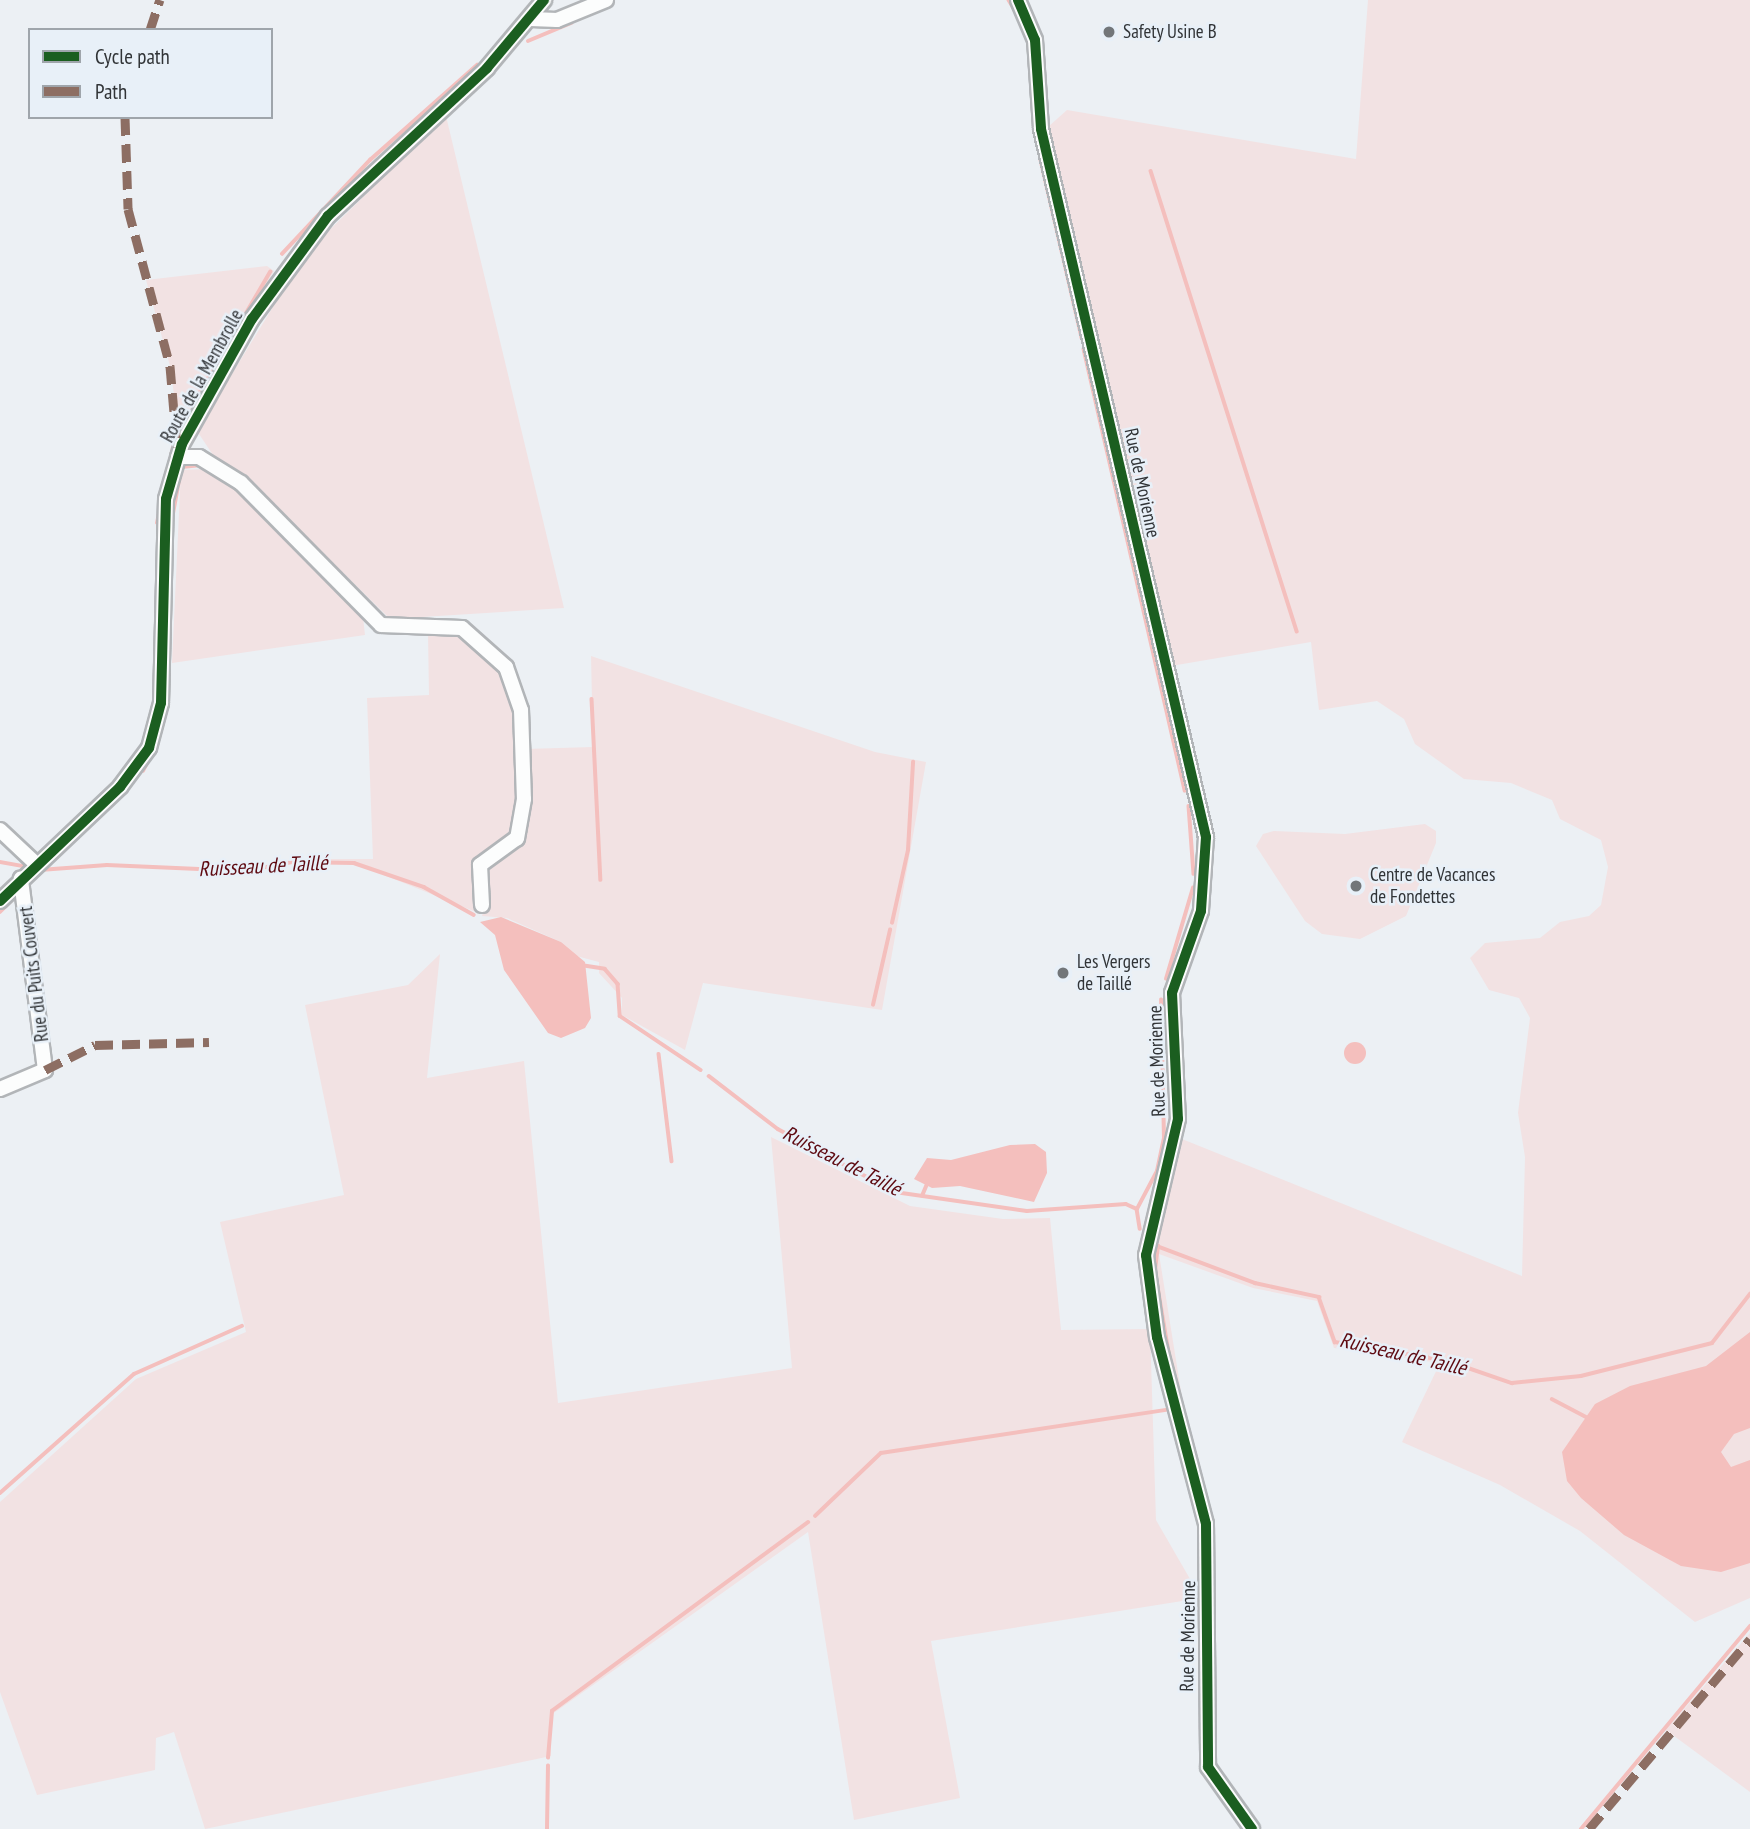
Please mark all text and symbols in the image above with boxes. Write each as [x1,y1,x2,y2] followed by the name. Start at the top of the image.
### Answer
[1123,21,1217,43] place label: Safety Usine B
[1101,24,1117,40] marker: Safety Usine B
[28,28,273,119] legend
[95,43,170,70] text: Cycle path
[95,78,127,105] text: Path
[156,305,248,447] street label: Route de la Membrolle
[1119,426,1165,540] street label: Rue de Morienne
[198,850,328,882] water label: Ruisseau de Taillé
[1370,864,1496,908] place label: Centre de Vacances de Fondettes
[1348,878,1364,894] marker: Centre de Vacances de Fondettes
[14,905,54,1043] street label: Rue du Puits Couvert
[1077,951,1151,995] place label: Les Vergers de Taillé
[1055,965,1071,981] marker: Les Vergers de Taillé
[1144,1005,1170,1117] street label: Rue de Morienne
[778,1120,906,1202] water label: Ruisseau de Taillé
[1337,1327,1469,1381] water label: Ruisseau de Taillé
[1176,1580,1200,1692] street label: Rue de Morienne

